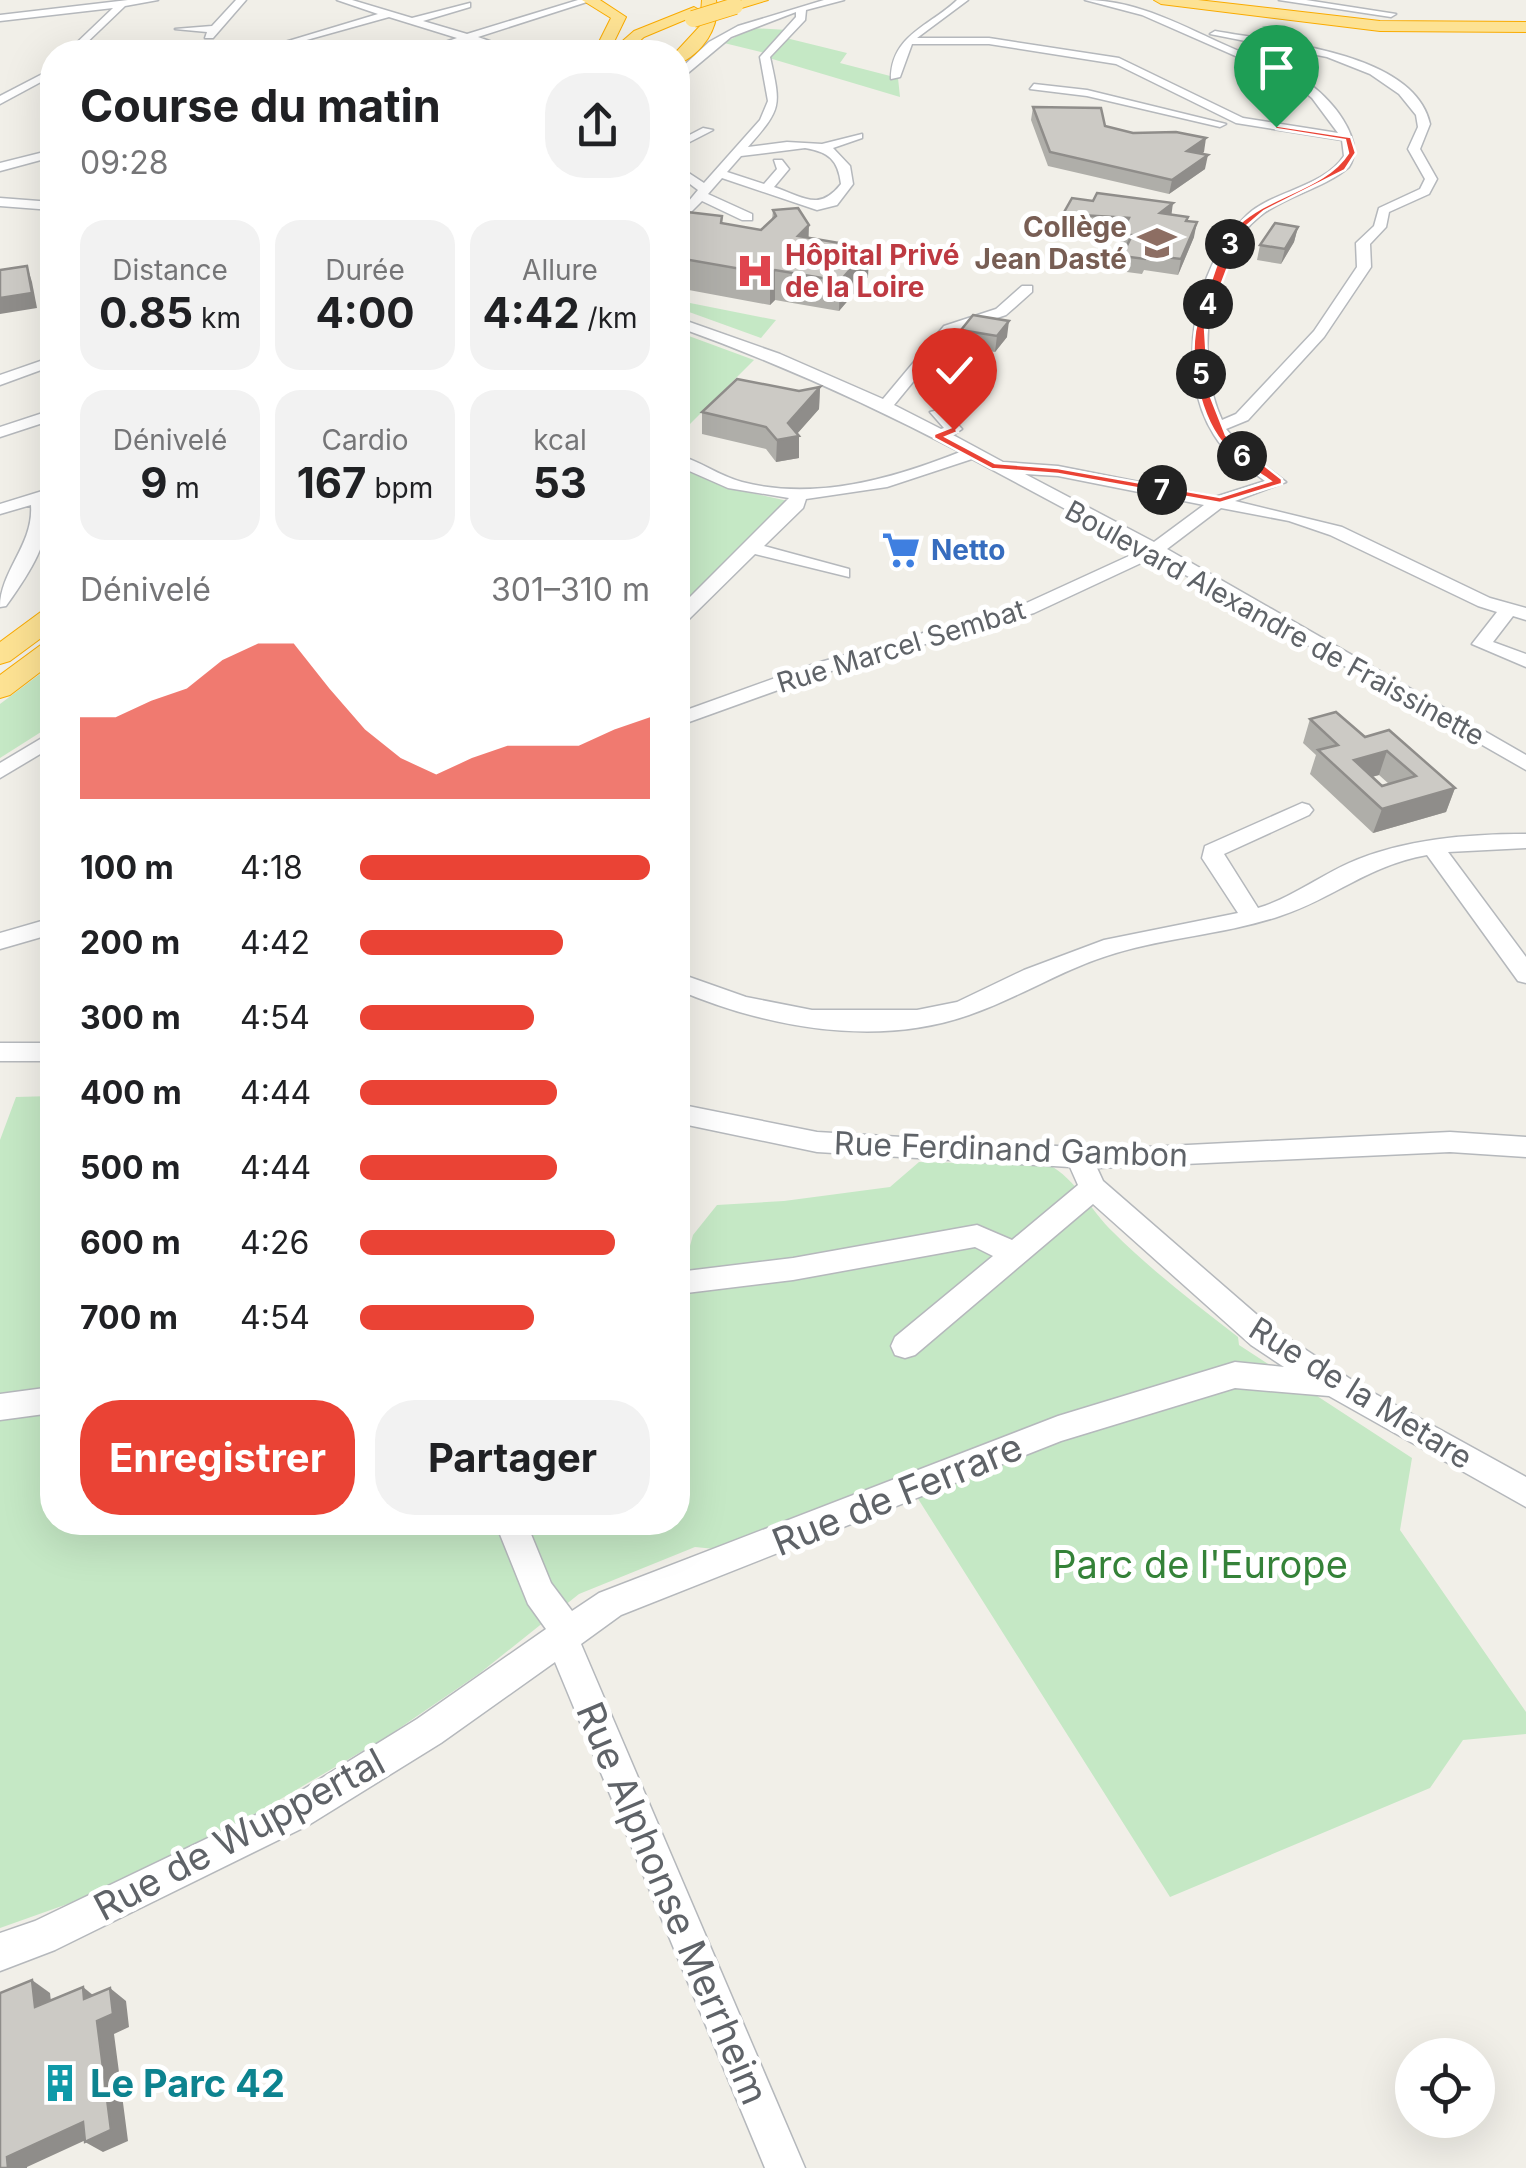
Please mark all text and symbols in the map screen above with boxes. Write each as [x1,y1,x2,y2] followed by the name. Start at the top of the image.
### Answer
[1234,25,1319,128] pin
[1249,40,1304,95] icon: arrive
[545,73,650,178] button: share
[80,78,441,133] text: Course du matin
[80,143,169,182] text: 09:28
[975,210,1127,276] place label: Collège Jean Dasté
[1205,219,1255,269] pin: 3
[1136,222,1178,264] school or university icon: Collège Jean Dasté
[1221,227,1239,261] text: 3
[785,238,960,304] place label: Hôpital Privé de la Loire
[734,250,776,292] hospital icon: Hôpital Privé de la Loire
[112,253,228,287] text: Distance
[325,253,405,287] text: Durée
[522,253,598,287] text: Allure
[1183,279,1233,329] pin: 4
[99,287,193,338] text: 0.85
[315,287,415,338] text: 4:00
[482,287,580,338] text: 4:42
[1199,287,1217,321] text: 4
[193,301,241,335] text: km
[580,301,638,335] text: /km
[912,328,997,431] pin
[927,343,982,398] icon: check
[1176,349,1226,399] pin: 5
[1192,357,1210,391] text: 5
[113,423,227,457] text: Dénivelé
[322,423,408,457] text: Cardio
[533,423,587,457] text: kcal
[1217,431,1267,481] pin: 6
[1233,439,1251,473] text: 6
[140,457,167,508] text: 9
[297,457,367,508] text: 167
[533,457,587,508] text: 53
[1137,465,1187,515] pin: 7
[167,471,200,505] text: m
[367,471,433,505] text: bpm
[1154,473,1170,507] text: 7
[1059,493,1491,753] street label: Boulevard Alexandre de Fraissinette
[880,529,922,571] supermarket icon: Netto
[931,533,1005,567] place label: Netto
[80,570,211,609] text: Dénivelé
[491,570,650,609] text: 301–310 m
[773,592,1029,700] street label: Rue Marcel Sembat
[80,848,174,887] text: 100 m
[240,848,303,887] text: 4:18
[80,923,180,962] text: 200 m
[240,923,310,962] text: 4:42
[80,998,181,1037] text: 300 m
[240,998,310,1037] text: 4:54
[80,1073,182,1112] text: 400 m
[240,1073,311,1112] text: 4:44
[833,1123,1189,1175] street label: Rue Ferdinand Gambon
[80,1148,180,1187] text: 500 m
[240,1148,311,1187] text: 4:44
[80,1223,181,1262] text: 600 m
[240,1223,309,1262] text: 4:26
[80,1298,178,1337] text: 700 m
[240,1298,310,1337] text: 4:54
[1242,1309,1480,1477] street label: Rue de la Metare
[80,1400,355,1515] button: Enregistrer
[375,1400,650,1515] button: Partager
[765,1423,1029,1565] street label: Rue de Ferrare
[1052,1541,1348,1587] park label: Parc de l'Europe
[567,1695,779,2111] street label: Rue Alphonse Merrheim
[86,1738,392,1930] street label: Rue de Wuppertal
[1395,2038,1495,2138] map controls
[1395,2038,1495,2138] button: locate
[90,2060,285,2106] place label: Le Parc 42
[39,2062,81,2104] building icon: Le Parc 42

